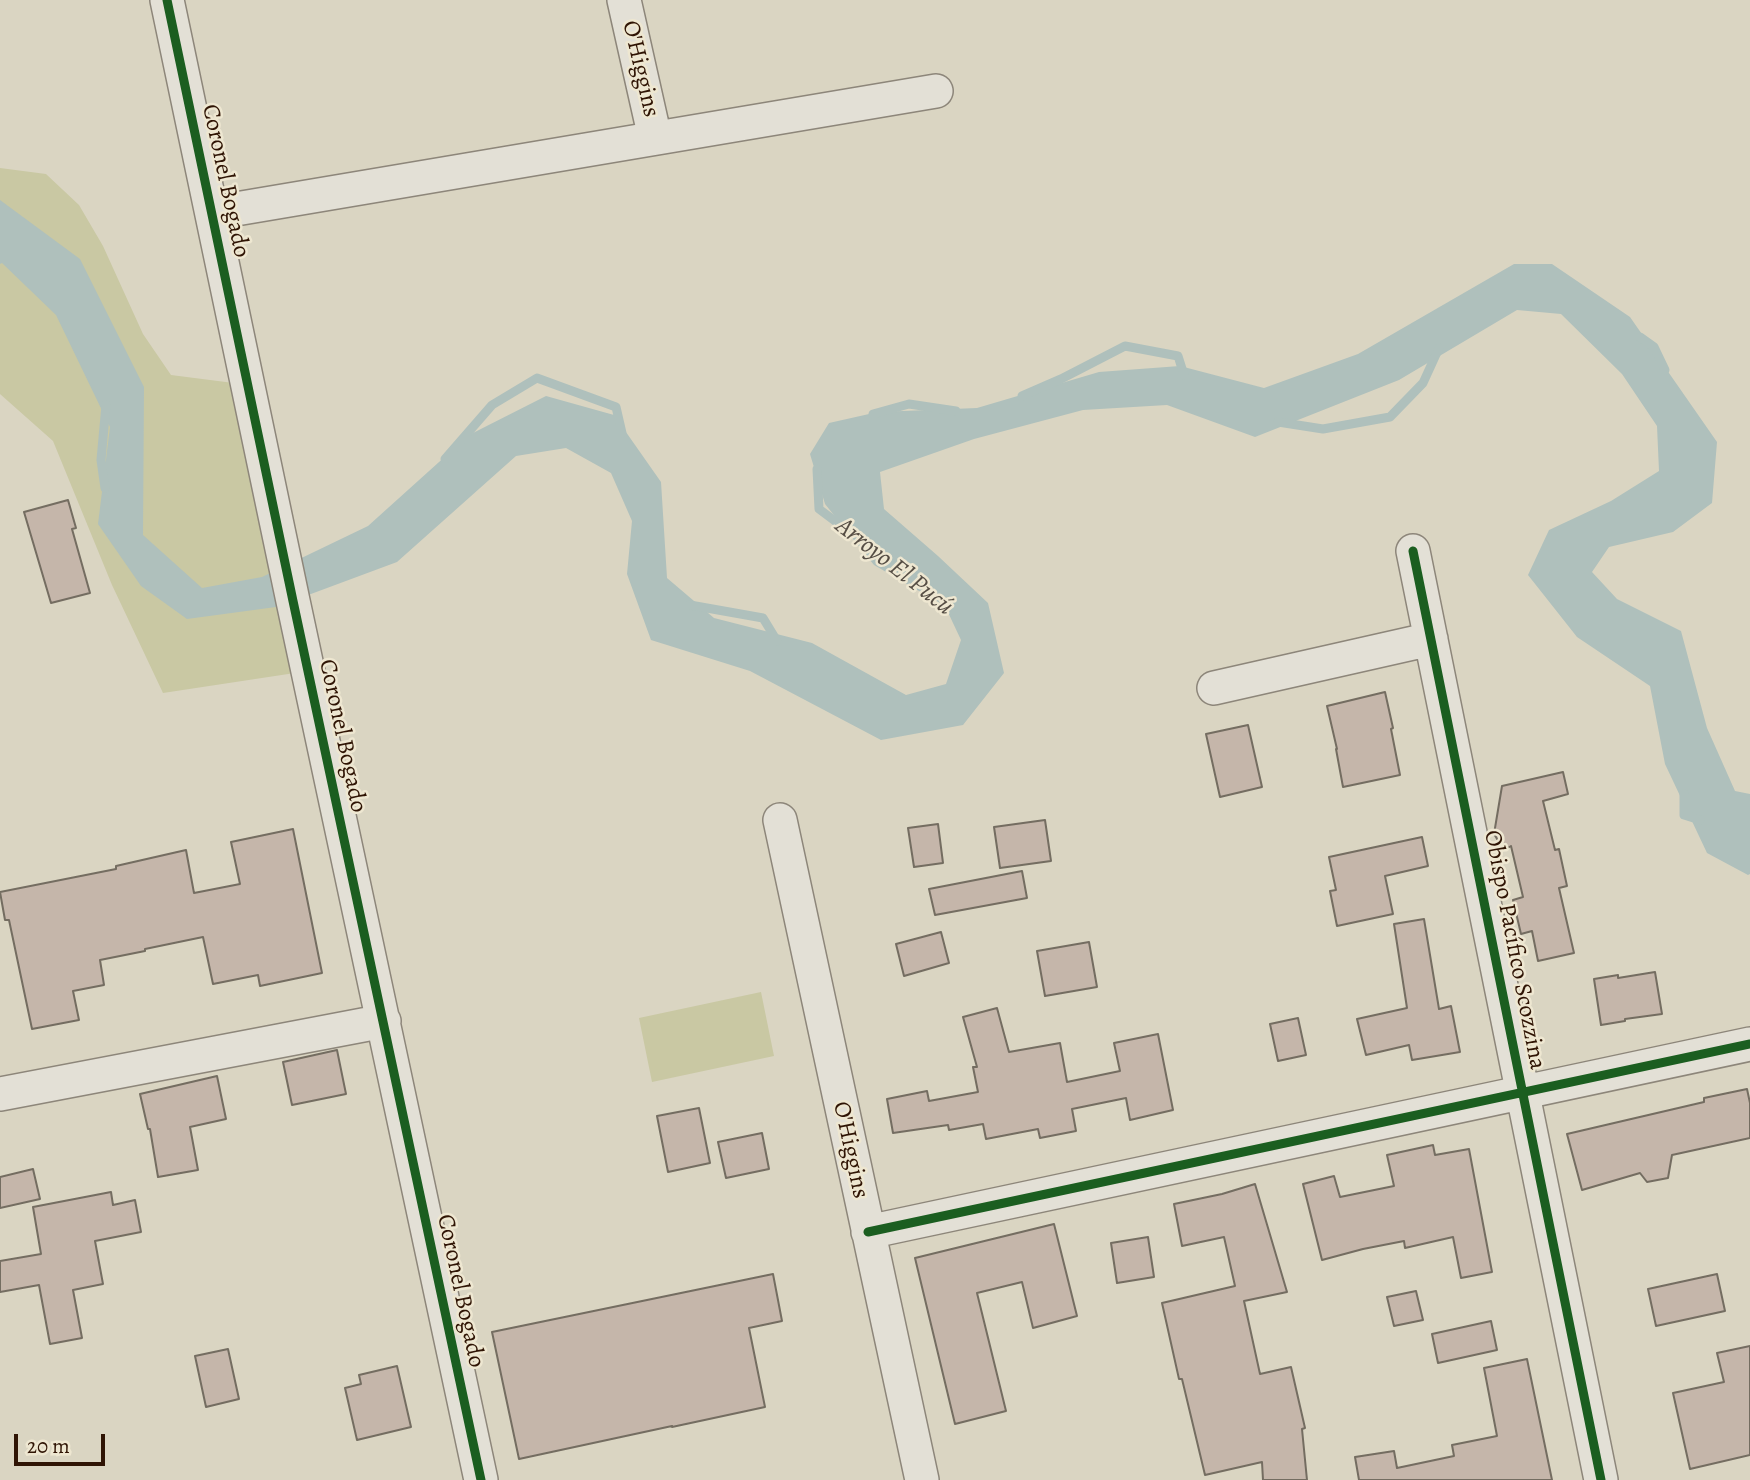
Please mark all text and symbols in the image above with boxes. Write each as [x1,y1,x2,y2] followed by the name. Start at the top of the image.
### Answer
[615,18,665,120] street label: O'Higgins
[195,102,255,260] street label: Coronel Bogado
[829,511,959,623] water label: Arroyo El Pucú
[312,657,372,815] street label: Coronel Bogado
[1477,828,1551,1072] street label: Obispo Pacífico Scozzina
[826,1099,874,1201] street label: O'Higgins
[430,1212,490,1370] street label: Coronel Bogado
[18,1420,108,1464] scale bar
[27,1432,70,1460] text: 20 m

